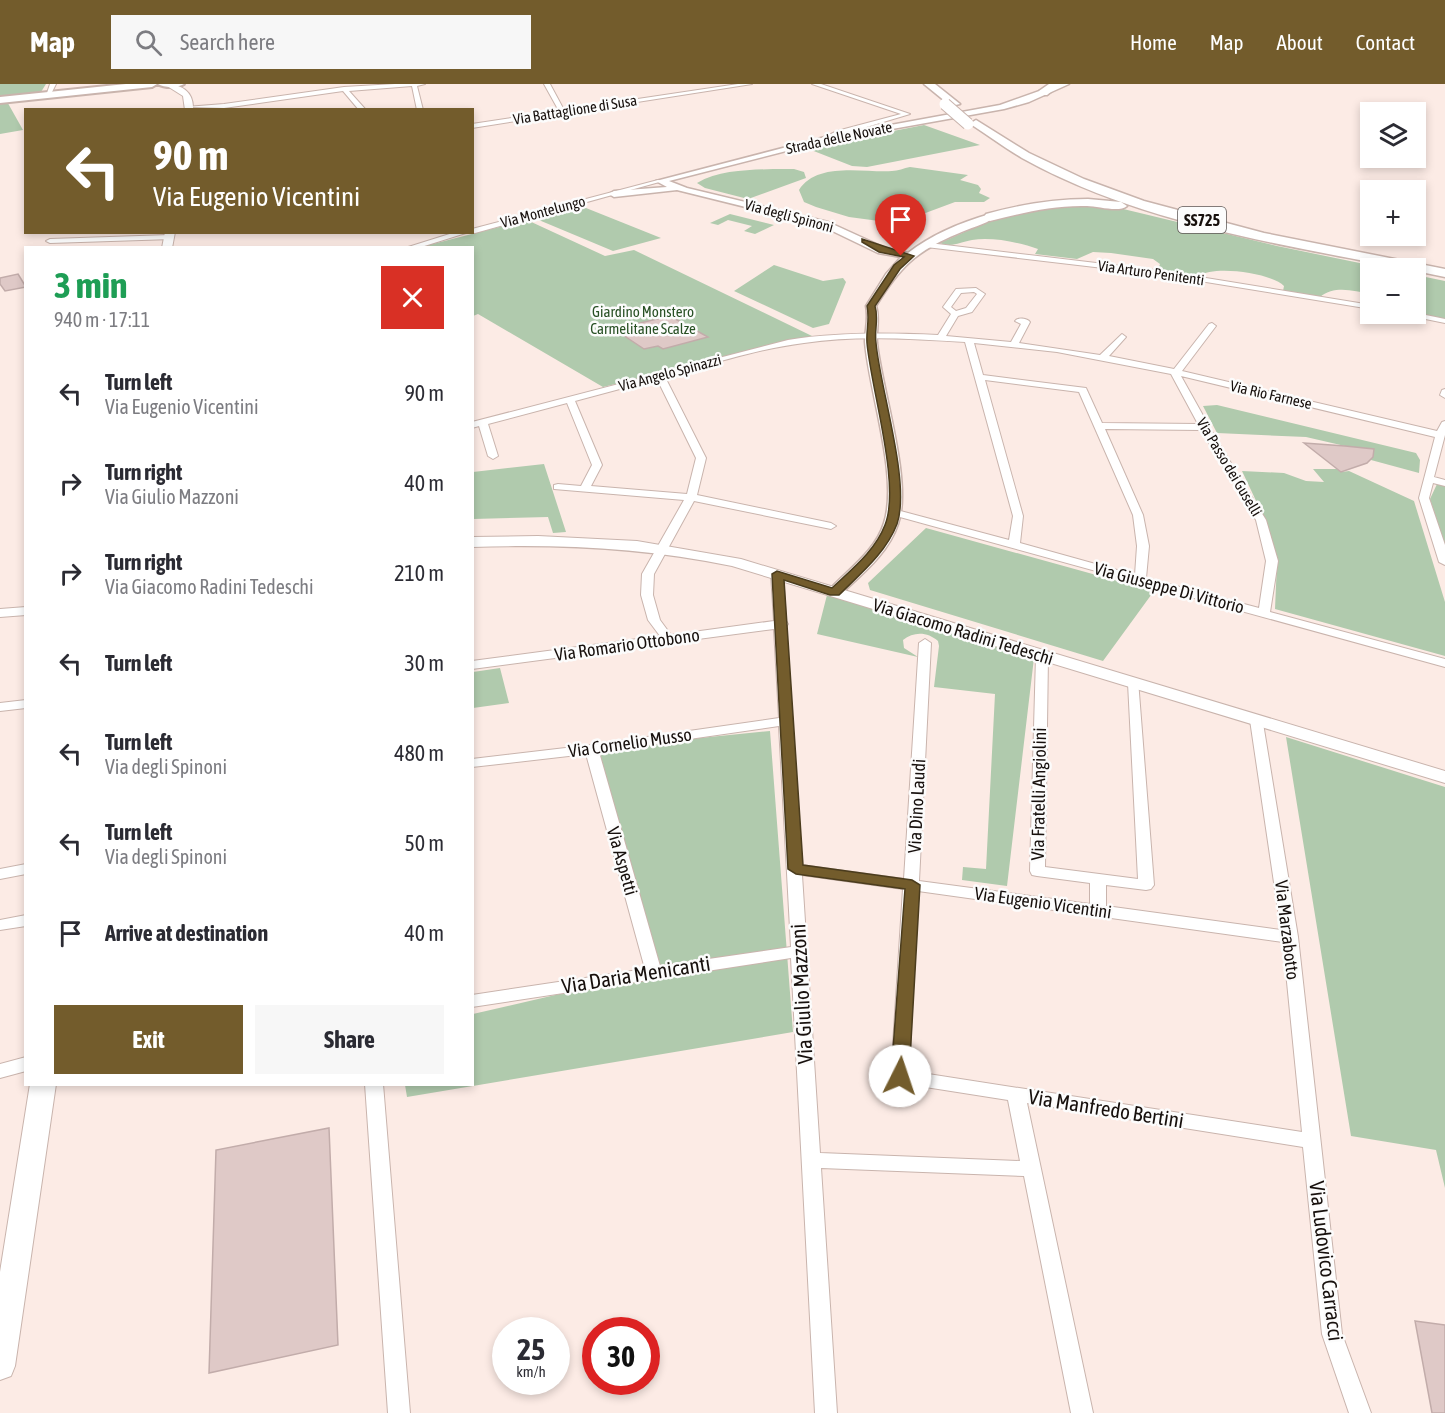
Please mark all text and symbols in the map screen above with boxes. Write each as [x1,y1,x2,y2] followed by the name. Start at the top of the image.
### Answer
[111,15,531,69] search box
[30,26,75,58] text: Map
[132,26,165,59] icon: search
[180,29,275,55] text: Search here
[1130,30,1177,54] text: Home
[1210,30,1244,54] text: Map
[1277,30,1323,54] text: About
[1356,30,1415,54] text: Contact
[512,91,638,128] street label: Via Battaglione di Susa
[1360,102,1426,324] map controls
[1360,102,1426,168] button: layers
[784,118,894,157] street label: Strada delle Novate
[153,131,228,179] text: 90 m
[54,132,132,210] icon: left
[1360,180,1426,246] button: +
[153,181,360,212] text: Via Eugenio Vicentini
[499,192,587,231] street label: Via Montelungo
[875,194,926,256] pin
[743,195,836,236] street label: Via degli Spinoni
[884,203,917,236] icon: arrive
[1178,207,1226,233] road number: SS725
[1097,257,1205,288] street label: Via Arturo Penitenti
[1360,258,1426,324] button: −
[54,264,128,306] text: 3 min
[381,266,444,329] button: close
[590,303,696,337] park label: Giardino Monstero Carmelitane Scalze
[54,308,150,331] text: 940 m · 17:11
[617,351,723,394] street label: Via Angelo Spinazzi
[105,369,172,395] text: Turn left
[54,377,87,410] icon: left
[1229,377,1314,412] street label: Via Rio Farnese
[404,380,444,406] text: 90 m
[105,395,259,418] text: Via Eugenio Vicentini
[1193,414,1265,519] street label: Via Passo dei Guselli
[105,459,182,485] text: Turn right
[54,467,87,500] icon: right
[404,470,444,496] text: 40 m
[105,485,239,508] text: Via Giulio Mazzoni
[105,549,182,575] text: Turn right
[54,557,87,590] icon: right
[1092,557,1247,618] street label: Via Giuseppe Di Vittorio
[394,560,444,586] text: 210 m
[105,575,314,598] text: Via Giacomo Radini Tedeschi
[870,594,1056,669] street label: Via Giacomo Radini Tedeschi
[553,624,701,665] street label: Via Romario Ottobono
[54,647,87,680] icon: left
[105,650,172,676] text: Turn left
[404,650,444,676] text: 30 m
[567,723,693,762] street label: Via Cornelio Musso
[1027,727,1050,861] street label: Via Fratelli Angiolini
[105,729,172,755] text: Turn left
[54,737,87,770] icon: left
[394,740,444,766] text: 480 m
[105,755,227,778] text: Via degli Spinoni
[904,758,929,854] street label: Via Dino Laudi
[105,819,172,845] text: Turn left
[603,824,642,897] street label: Via Aspetti
[54,827,87,860] icon: left
[404,830,444,856] text: 50 m
[105,845,227,868] text: Via degli Spinoni
[1271,879,1304,981] street label: Via Marzabotto
[973,882,1113,923] street label: Via Eugenio Vicentini
[54,917,87,950] icon: arrive
[105,920,268,946] text: Arrive at destination
[404,920,444,946] text: 40 m
[785,923,817,1065] street label: Via Giulio Mazzoni
[560,950,712,998] street label: Via Daria Menicanti
[54,1005,243,1074] button: Exit
[255,1005,444,1074] button: Share
[868,1044,932,1108] position arrow
[1027,1084,1186,1132] street label: Via Manfredo Bertini
[1305,1180,1349,1342] street label: Via Ludovico Carracci
[582,1317,660,1395] speed limit sign: 30
[517,1332,545,1366] text: 25
[516,1363,546,1380] text: km/h

